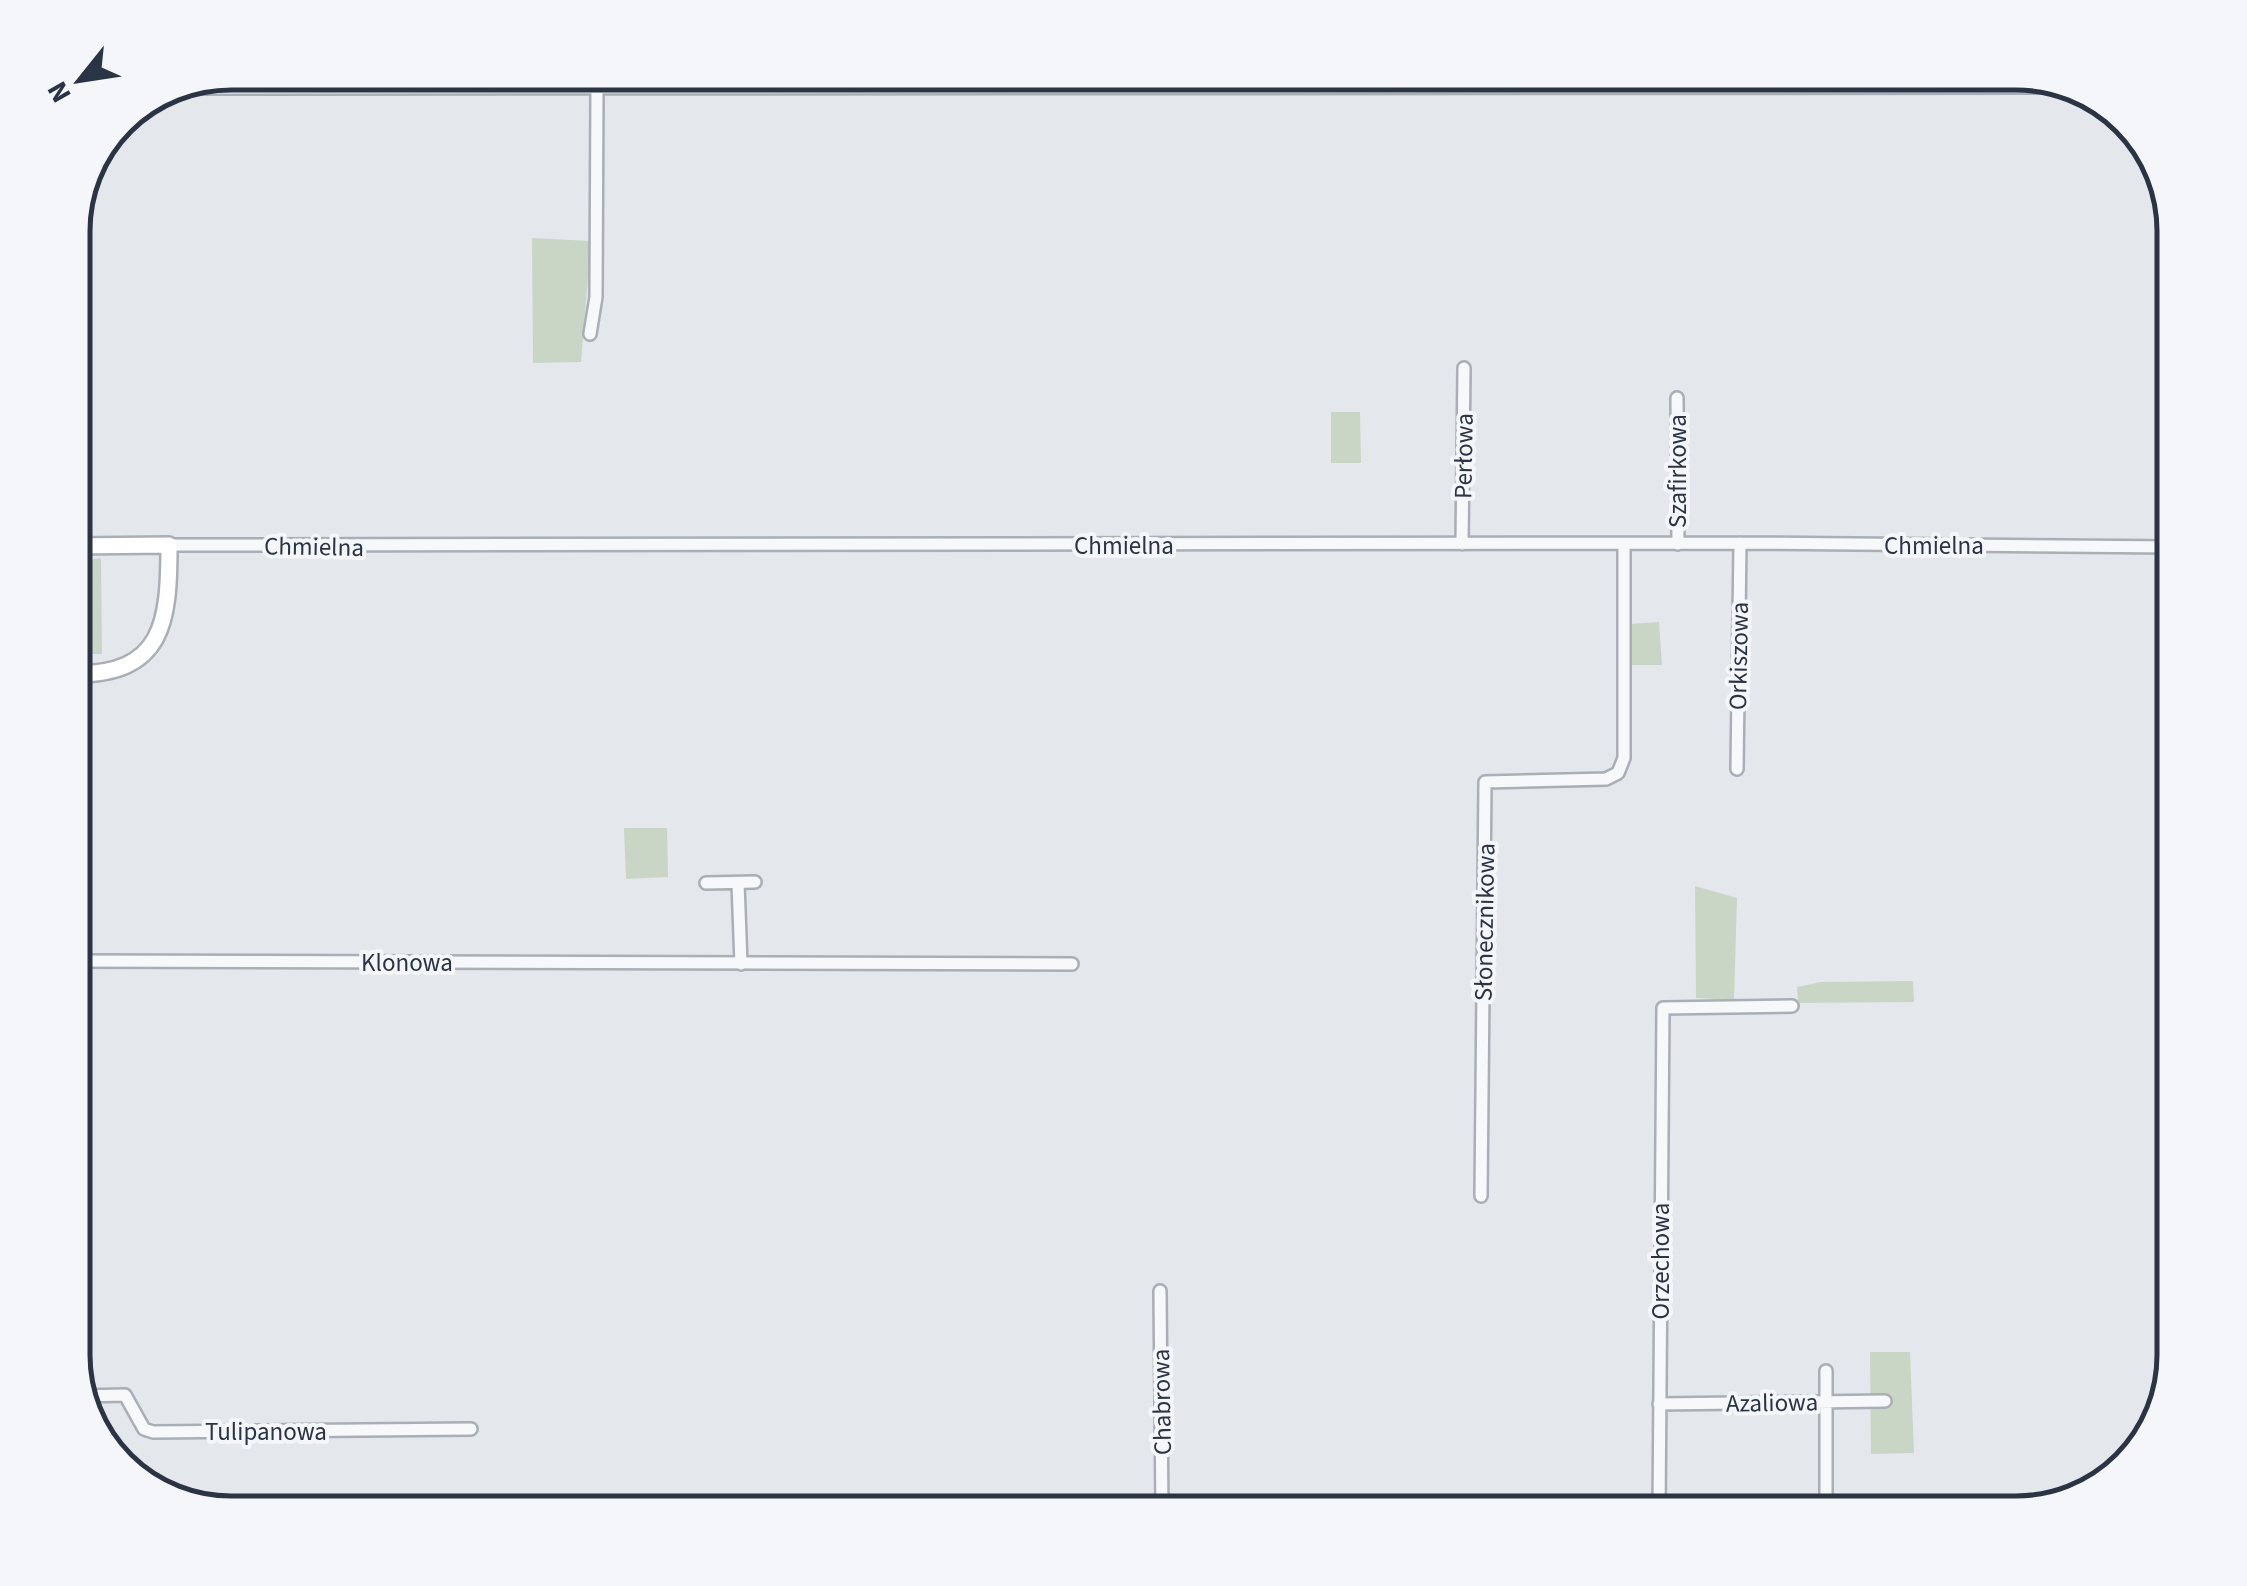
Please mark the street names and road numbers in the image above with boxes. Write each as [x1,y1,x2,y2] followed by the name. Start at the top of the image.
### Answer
[1445,413,1483,499] street label: Perłowa
[1660,414,1696,528] street label: Szafirkowa
[264,528,364,566] street label: Chmielna
[1074,528,1174,564] street label: Chmielna
[1884,528,1984,564] street label: Chmielna
[1720,601,1758,711] street label: Orkiszowa
[1466,843,1504,1001] street label: Słonecznikowa
[361,945,453,981] street label: Klonowa
[1643,1203,1679,1319] street label: Orzechowa
[1143,1348,1181,1456] street label: Chabrowa
[1725,1384,1819,1422] street label: Azaliowa
[205,1414,327,1450] street label: Tulipanowa

